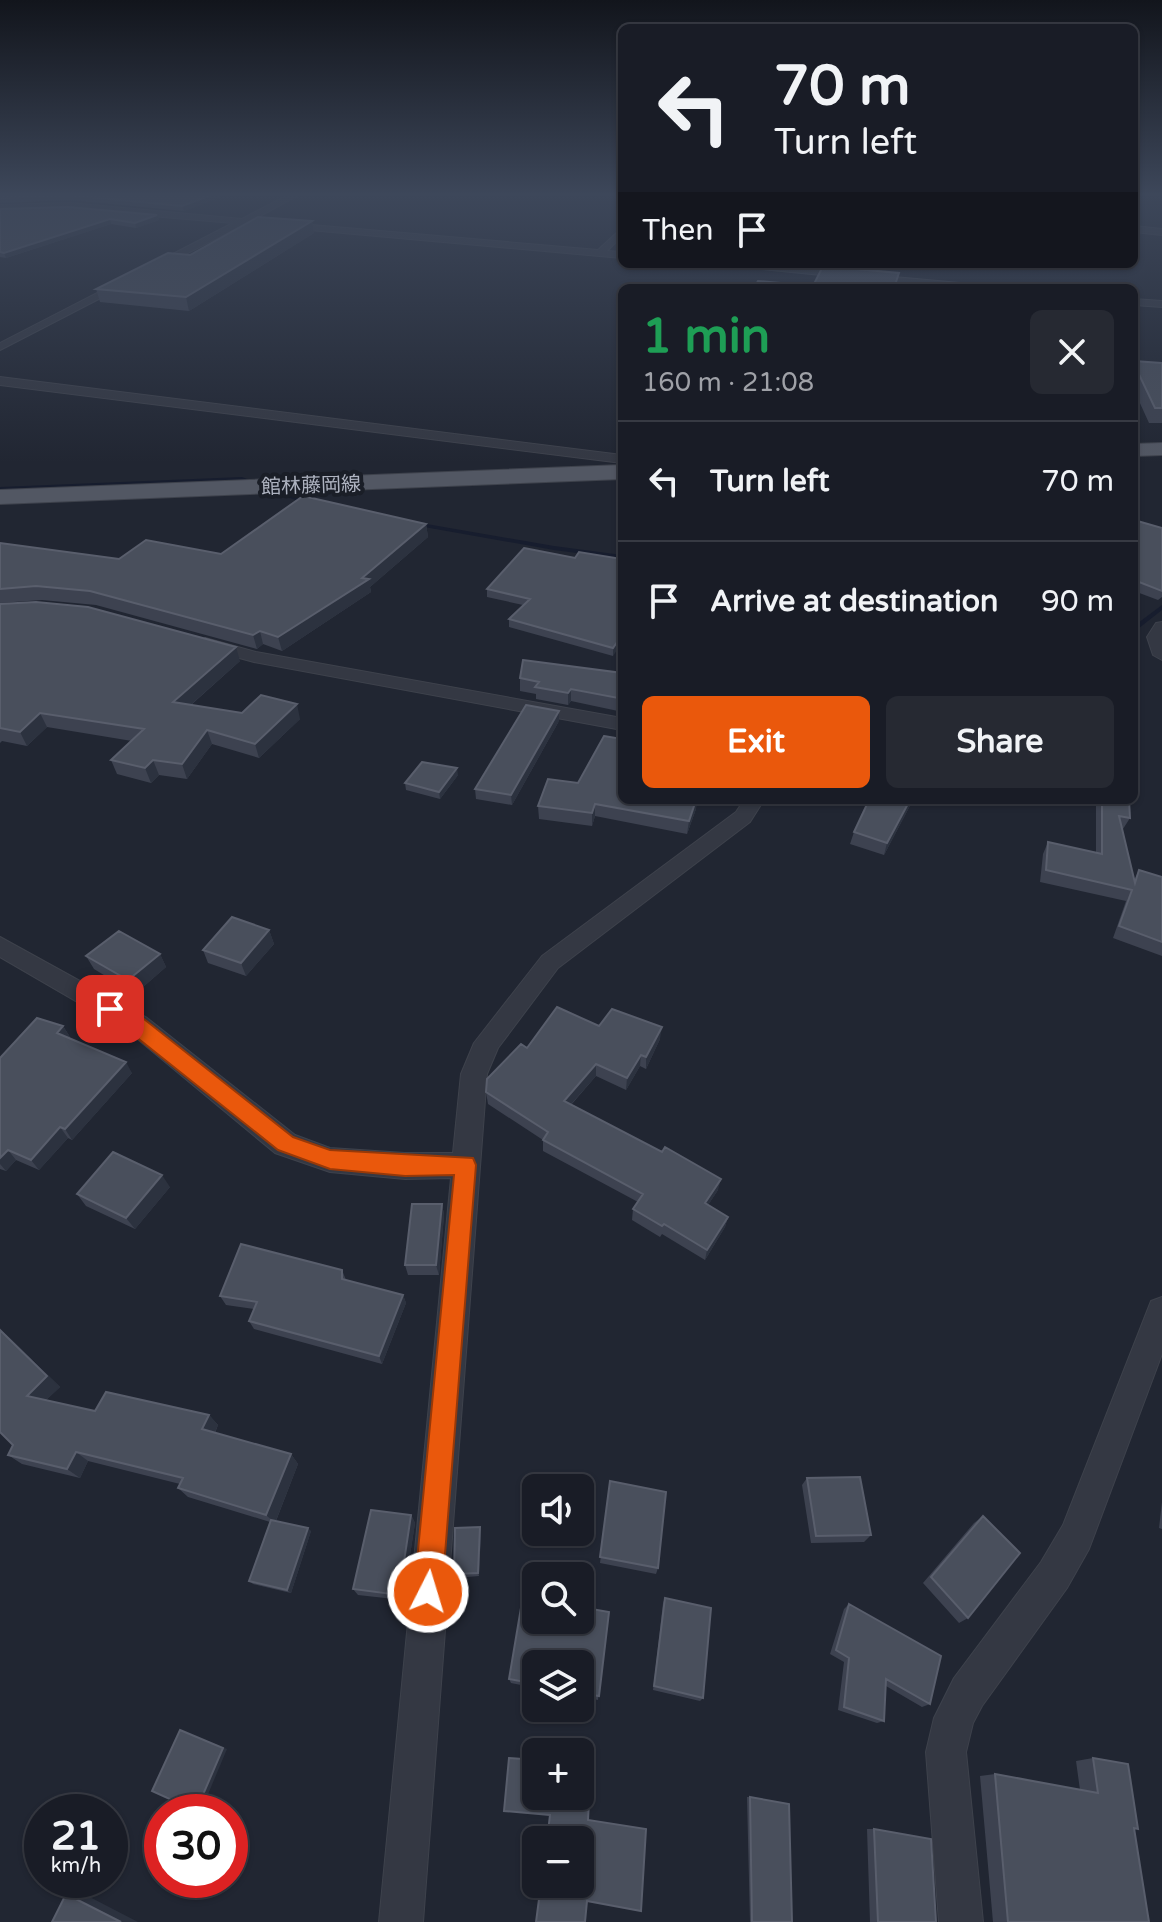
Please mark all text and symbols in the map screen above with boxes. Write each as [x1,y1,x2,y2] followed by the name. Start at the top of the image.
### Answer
[774,53,910,120] text: 70 m
[642,56,746,160] icon: left
[774,121,917,164] text: Turn left
[730,208,774,252] icon: arrive
[642,212,714,249] text: Then
[642,308,770,366] text: 1 min
[1030,310,1114,394] button: close
[642,367,814,398] text: 160 m · 21:08
[642,459,686,503] icon: left
[710,463,829,500] text: Turn left
[1041,463,1114,500] text: 70 m
[261,472,361,500] street label: 館林藤岡線
[642,579,686,623] icon: arrive
[710,583,998,620] text: Arrive at destination
[1041,583,1114,620] text: 90 m
[642,696,870,788] button: Exit
[886,696,1114,788] button: Share
[76,975,144,1043] pin
[88,987,132,1031] icon: arrive
[522,1474,594,1898] map controls
[522,1474,594,1546] button: sound
[386,1550,470,1634] position arrow
[522,1562,594,1634] button: search
[522,1650,594,1722] button: layers
[522,1738,594,1810] button: +
[144,1794,248,1898] speed limit sign: 30
[51,1812,101,1860] text: 21
[522,1826,594,1898] button: −
[51,1854,101,1878] text: km/h

